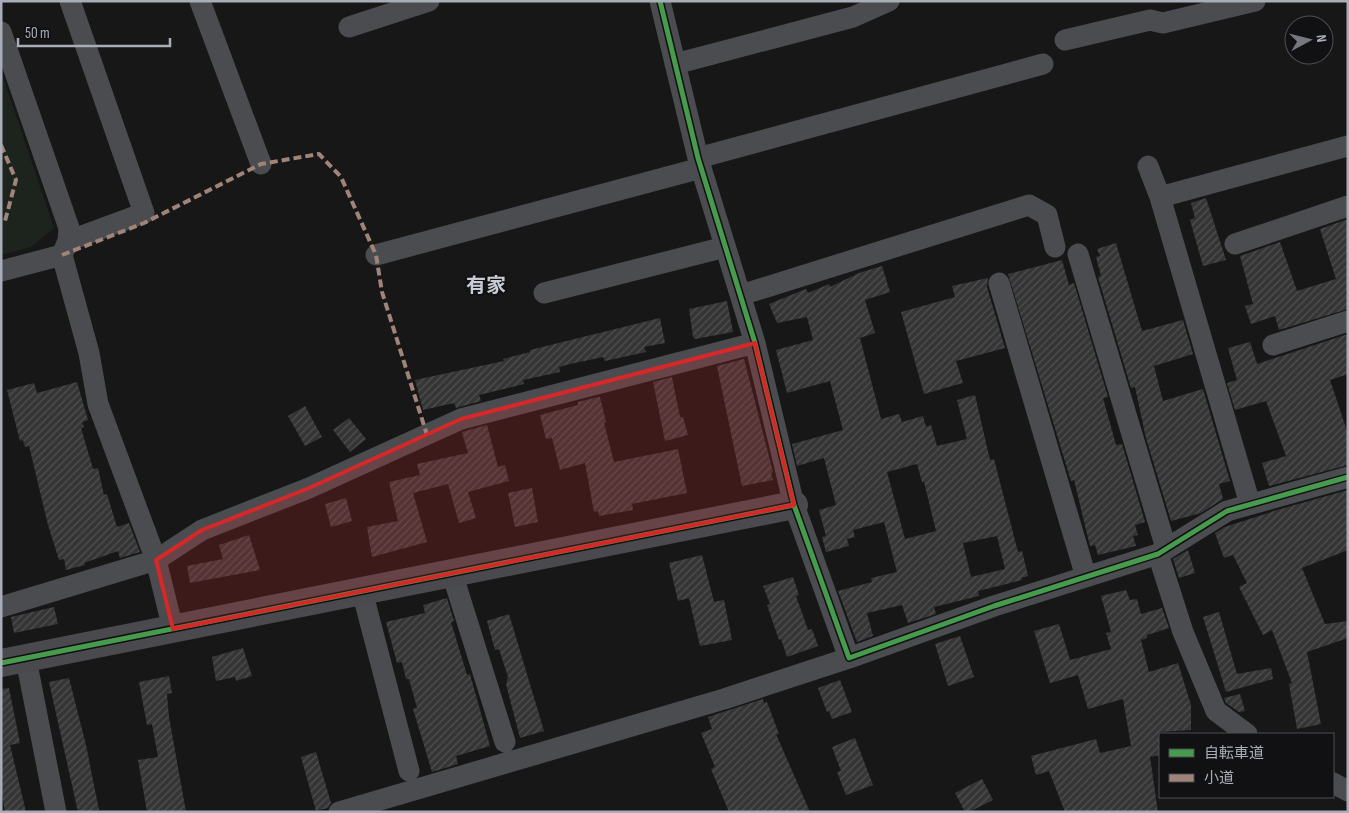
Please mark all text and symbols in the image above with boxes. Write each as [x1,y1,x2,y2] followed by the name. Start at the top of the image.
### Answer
[18,15,170,47] scale bar
[1284,15,1334,65] north arrow
[25,24,50,43] text: 50 m
[1313,34,1330,43] text: N
[466,274,506,298] district label: 有家
[1159,733,1334,798] legend
[1204,744,1264,763] text: 自転車道
[1204,769,1234,788] text: 小道

